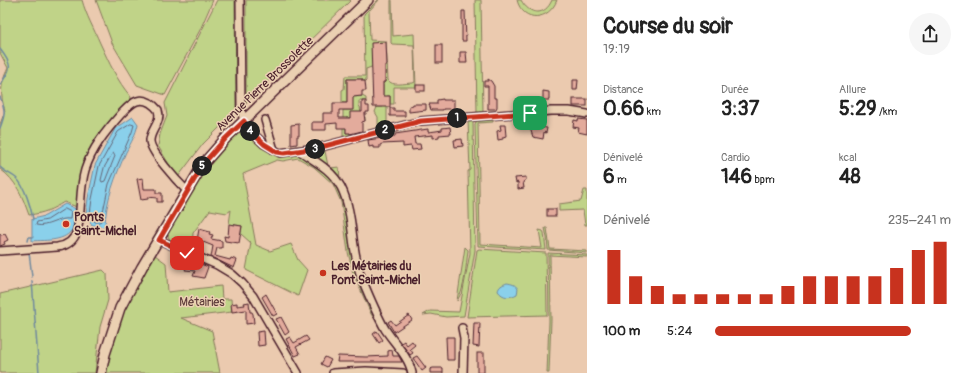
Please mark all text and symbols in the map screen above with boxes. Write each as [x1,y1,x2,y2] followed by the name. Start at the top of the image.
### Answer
[603,12,733,40] text: Course du soir
[909,13,951,55] button: share
[213,33,317,134] street label: Avenue Pierre Brossolette
[603,41,630,57] text: 19:19
[603,83,643,96] text: Distance
[721,83,748,96] text: Durée
[839,83,866,96] text: Allure
[513,96,547,130] pin
[603,96,644,121] text: 0.66
[721,96,759,121] text: 3:37
[839,96,877,121] text: 5:29
[519,102,541,124] icon: arrive
[644,105,661,118] text: km
[877,105,897,118] text: /km
[447,108,467,128] pin: 1
[455,111,459,124] text: 1
[375,120,395,140] pin: 2
[240,121,260,141] pin: 4
[382,123,388,136] text: 2
[247,124,253,137] text: 4
[305,139,325,159] pin: 3
[312,142,318,155] text: 3
[603,151,643,164] text: Dénivelé
[721,151,750,164] text: Cardio
[839,151,857,164] text: kcal
[192,156,212,176] pin: 5
[199,159,205,172] text: 5
[603,164,615,189] text: 6
[721,164,752,189] text: 146
[839,164,861,189] text: 48
[615,173,627,186] text: m
[752,173,775,186] text: bpm
[74,210,137,239] place label: Ponts Saint-Michel
[603,212,650,228] text: Dénivelé
[888,212,951,228] text: 235–241 m
[61,219,71,229] marker: Ponts Saint-Michel
[170,236,204,270] pin
[176,242,198,264] icon: check
[331,259,421,288] place label: Les Métairies du Pont Saint-Michel
[318,268,328,278] marker: Les Métairies du Pont Saint-Michel
[179,295,225,310] park label: Métairies
[603,323,640,339] text: 100 m
[667,323,692,339] text: 5:24

